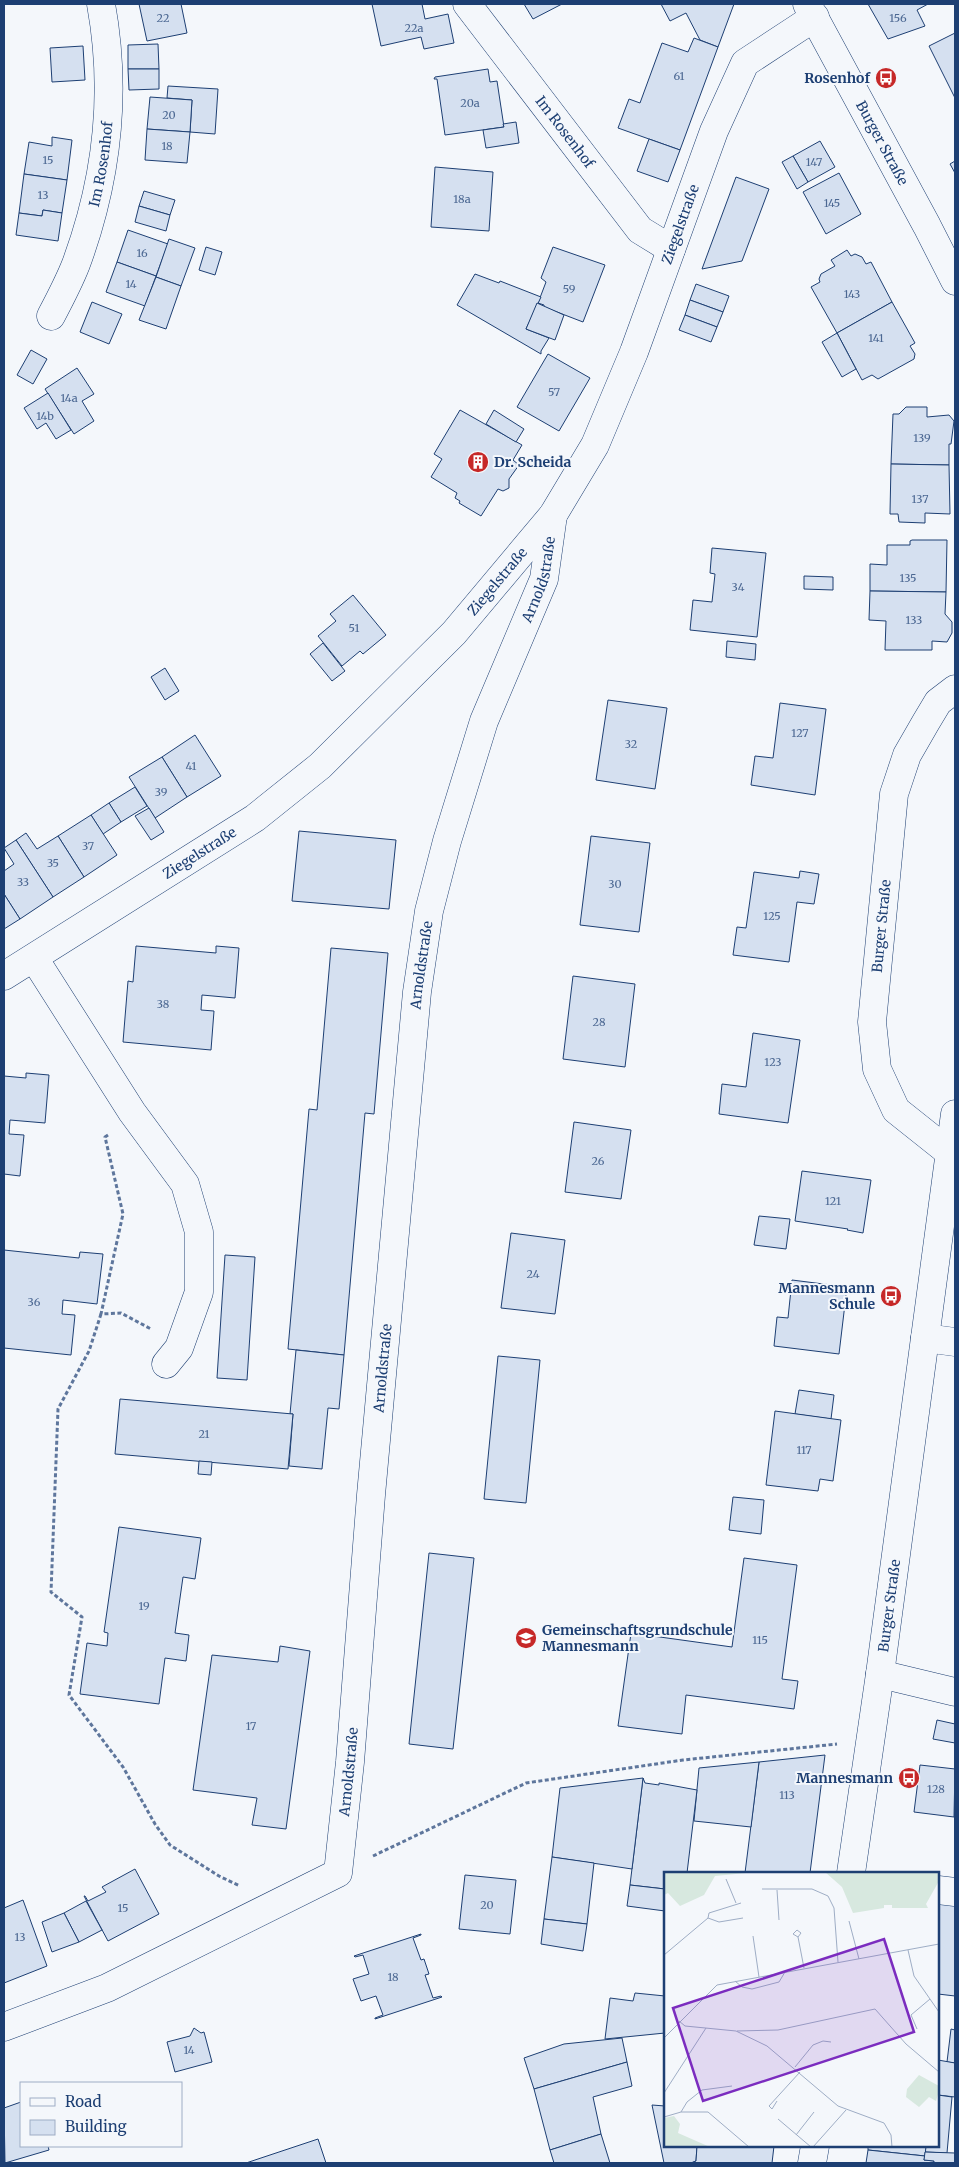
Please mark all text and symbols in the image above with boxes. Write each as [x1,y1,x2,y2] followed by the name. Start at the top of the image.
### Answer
[157,11,169,25] house number: 22
[889,11,907,25] house number: 156
[405,21,424,35] house number: 22a
[874,66,898,90] bus stop icon: Rosenhof
[674,69,684,83] house number: 61
[804,69,870,87] place label: Rosenhof
[532,92,599,172] street label: Im Rosenhof
[460,96,480,110] house number: 20a
[852,98,912,188] street label: Burger Straße
[162,108,176,122] house number: 20
[85,120,116,209] street label: Im Rosenhof
[161,139,173,153] house number: 18
[42,153,54,167] house number: 15
[806,155,822,169] house number: 147
[658,182,703,267] street label: Ziegelstraße
[38,188,48,202] house number: 13
[453,192,471,206] house number: 18a
[824,196,840,210] house number: 145
[136,246,148,260] house number: 16
[125,277,137,291] house number: 14
[563,282,576,296] house number: 59
[844,287,860,301] house number: 143
[868,331,884,345] house number: 141
[548,385,560,399] house number: 57
[60,391,78,405] house number: 14a
[36,409,54,423] house number: 14b
[913,431,931,445] house number: 139
[466,450,490,474] building icon: Dr. Scheida
[494,453,571,471] place label: Dr. Scheida
[912,492,928,506] house number: 137
[517,535,559,626] street label: Arnoldstraße
[464,544,531,619] street label: Ziegelstraße
[900,571,916,585] house number: 135
[732,580,745,594] house number: 34
[906,613,922,627] house number: 133
[349,621,359,635] house number: 51
[791,726,809,740] house number: 127
[625,737,637,751] house number: 32
[186,759,196,773] house number: 41
[155,785,168,799] house number: 39
[159,823,240,883] street label: Ziegelstraße
[82,839,94,853] house number: 37
[47,856,59,870] house number: 35
[17,875,29,889] house number: 33
[608,877,622,891] house number: 30
[868,879,895,973] street label: Burger Straße
[763,909,781,923] house number: 125
[406,920,436,1011] street label: Arnoldstraße
[157,997,170,1011] house number: 38
[593,1015,606,1029] house number: 28
[764,1055,782,1069] house number: 123
[592,1154,605,1168] house number: 26
[825,1194,841,1208] house number: 121
[527,1267,540,1281] house number: 24
[778,1279,875,1313] place label: Mannesmann Schule
[879,1284,903,1308] bus stop icon: Mannesmann Schule
[28,1295,41,1309] house number: 36
[369,1323,396,1414] street label: Arnoldstraße
[198,1427,210,1441] house number: 21
[796,1443,812,1457] house number: 117
[874,1558,904,1653] street label: Burger Straße
[138,1599,150,1613] house number: 19
[542,1621,733,1655] place label: Gemeinschaftsgrundschule Mannesmann
[514,1626,538,1650] school or university icon: Gemeinschaftsgrundschule Mannesmann
[752,1633,768,1647] house number: 115
[246,1719,256,1733] house number: 17
[335,1727,362,1818] street label: Arnoldstraße
[897,1766,921,1790] bus stop icon: Mannesmann
[796,1769,893,1787] place label: Mannesmann
[927,1782,945,1796] house number: 128
[779,1788,795,1802] house number: 113
[664,1872,939,2147] inset map
[480,1898,494,1912] house number: 20
[117,1901,129,1915] house number: 15
[15,1930,25,1944] house number: 13
[387,1970,399,1984] house number: 18
[183,2043,195,2057] house number: 14
[20,2082,182,2147] legend
[65,2092,101,2111] text: Road
[65,2117,127,2136] text: Building

